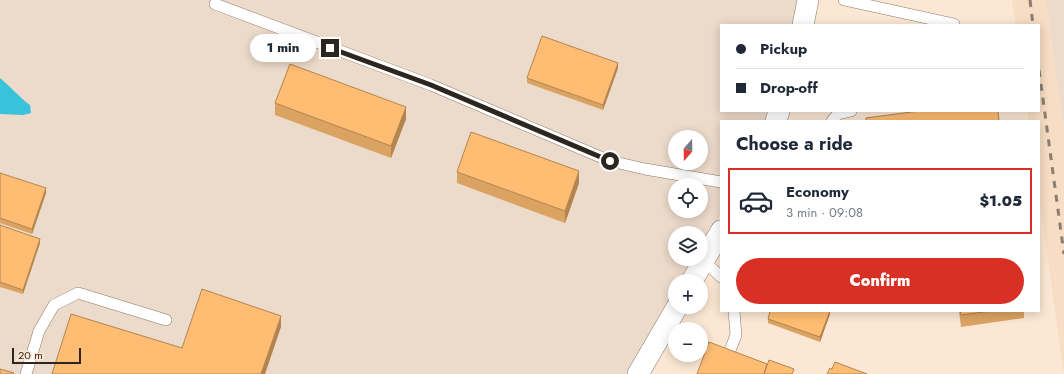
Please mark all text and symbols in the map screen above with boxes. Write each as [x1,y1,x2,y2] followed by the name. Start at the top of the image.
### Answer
[250,34,316,62] callout: 1 min
[267,38,299,57] text: 1 min
[760,38,807,60] text: Pickup
[321,39,339,57] route end
[760,77,818,99] text: Drop-off
[668,130,708,170] north arrow
[668,130,708,362] map controls
[736,131,853,157] text: Choose a ride
[601,152,619,170] route start
[668,178,708,218] button: locate
[786,181,849,203] text: Economy
[738,183,774,219] icon: car
[979,190,1022,212] text: $1.05
[786,203,863,222] text: 3 min · 09:08
[668,226,708,266] button: layers
[736,258,1024,304] button: Confirm
[668,274,708,314] button: +
[668,322,708,362] button: −
[12,346,81,365] scale bar
[18,347,43,363] text: 20 m

